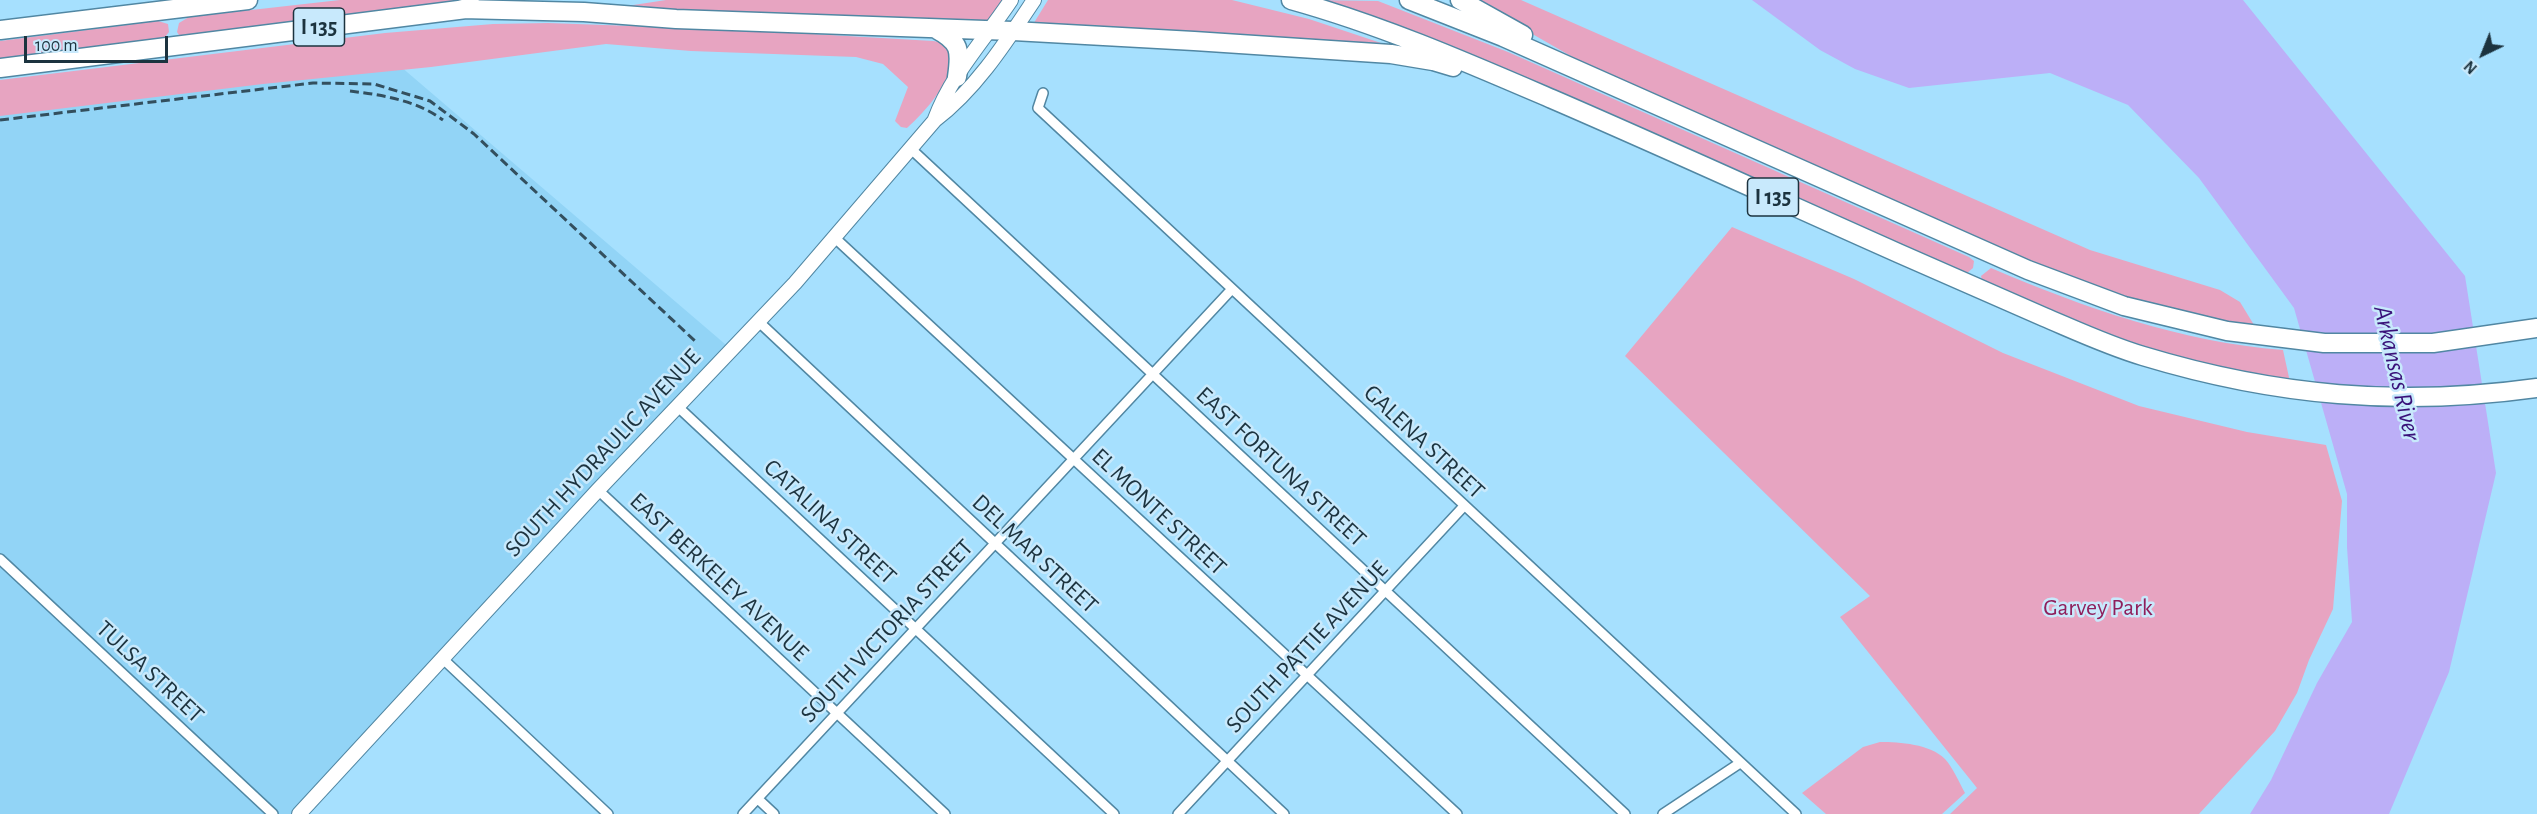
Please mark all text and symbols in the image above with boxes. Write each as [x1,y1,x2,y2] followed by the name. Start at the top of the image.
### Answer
[294,8,344,46] road number: I 135
[27,24,171,62] scale bar
[2453,24,2513,84] north arrow
[35,37,78,55] text: 100 m
[2461,58,2480,77] text: N
[1748,178,1798,216] road number: I 135
[2366,302,2428,444] water label: Arkansas River
[499,343,707,563] street label: SOUTH HYDRAULIC AVENUE
[1358,379,1490,505] street label: GALENA STREET
[1190,381,1372,553] street label: EAST FORTUNA STREET
[1086,442,1232,582] street label: EL MONTE STREET
[758,453,902,591] street label: CATALINA STREET
[624,487,814,667] street label: EAST BERKELEY AVENUE
[966,488,1104,620] street label: DEL MAR STREET
[795,533,979,729] street label: SOUTH VICTORIA STREET
[1220,555,1394,739] street label: SOUTH PATTIE AVENUE
[2043,594,2153,622] park label: Garvey Park
[90,615,210,729] street label: TULSA STREET

